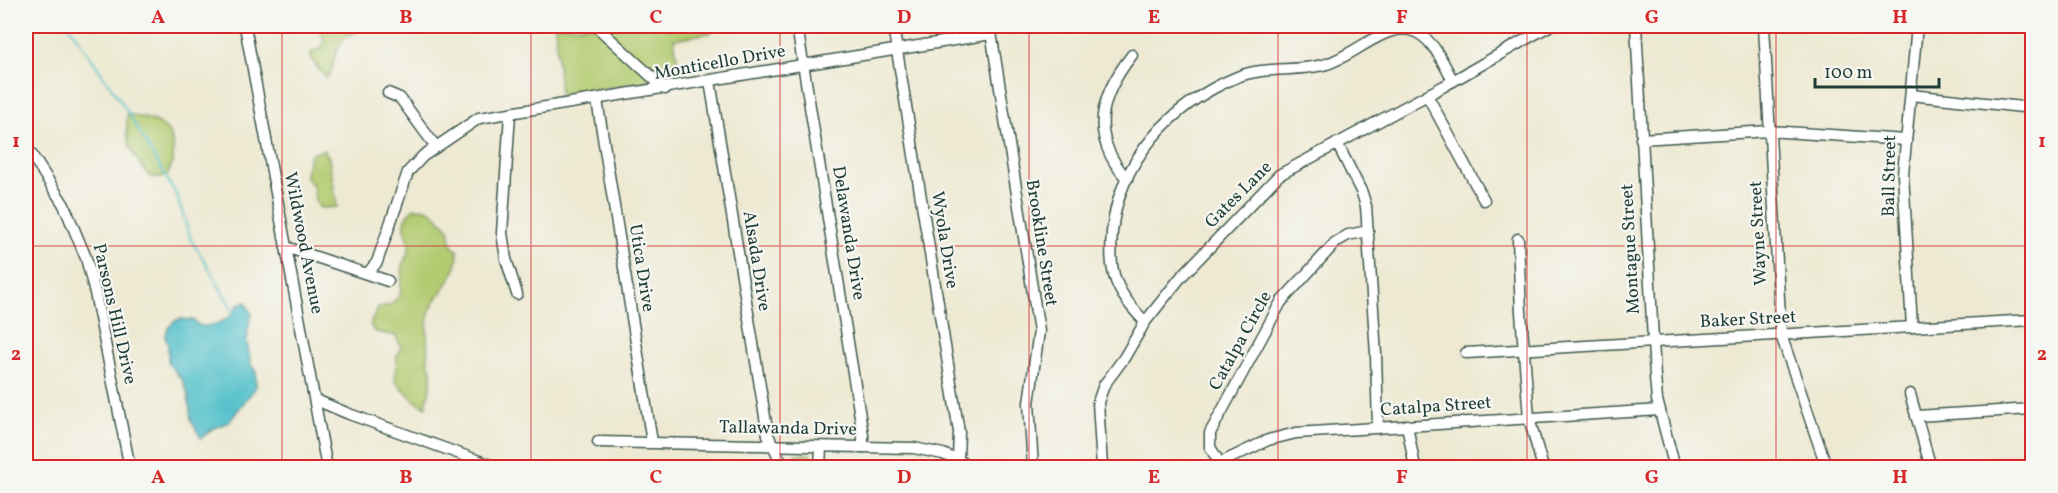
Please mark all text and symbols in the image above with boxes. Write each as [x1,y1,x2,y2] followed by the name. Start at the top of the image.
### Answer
[151,4,165,32] text: A
[399,4,413,32] text: B
[650,4,663,32] text: C
[897,4,911,32] text: D
[1148,4,1160,32] text: E
[1396,4,1408,32] text: F
[1645,4,1659,32] text: G
[1892,4,1908,32] text: H
[652,39,788,87] street label: Monticello Drive
[1815,51,1940,89] scale bar
[1824,61,1873,86] text: 100 m
[12,128,20,156] text: 1
[2038,128,2046,156] text: 1
[1877,135,1903,217] street label: Ball Street
[1200,156,1278,234] street label: Gates Lane
[825,164,871,302] street label: Delawanda Drive
[277,170,329,316] street label: Wildwood Avenue
[1019,178,1063,308] street label: Brookline Street
[1744,180,1774,286] street label: Wayne Street
[1615,183,1647,315] street label: Montague Street
[924,190,964,290] street label: Wyola Drive
[736,209,776,313] street label: Alsada Drive
[622,222,660,314] street label: Utica Drive
[86,241,142,387] street label: Parsons Hill Drive
[1203,287,1279,395] street label: Catalpa Circle
[1699,305,1797,335] street label: Baker Street
[11,341,21,369] text: 2
[2037,341,2047,369] text: 2
[1380,391,1492,423] street label: Catalpa Street
[719,415,857,443] street label: Tallawanda Drive
[151,464,165,492] text: A
[399,464,413,492] text: B
[650,464,663,492] text: C
[897,464,911,492] text: D
[1148,464,1160,492] text: E
[1396,464,1408,492] text: F
[1645,464,1659,492] text: G
[1892,464,1908,492] text: H

